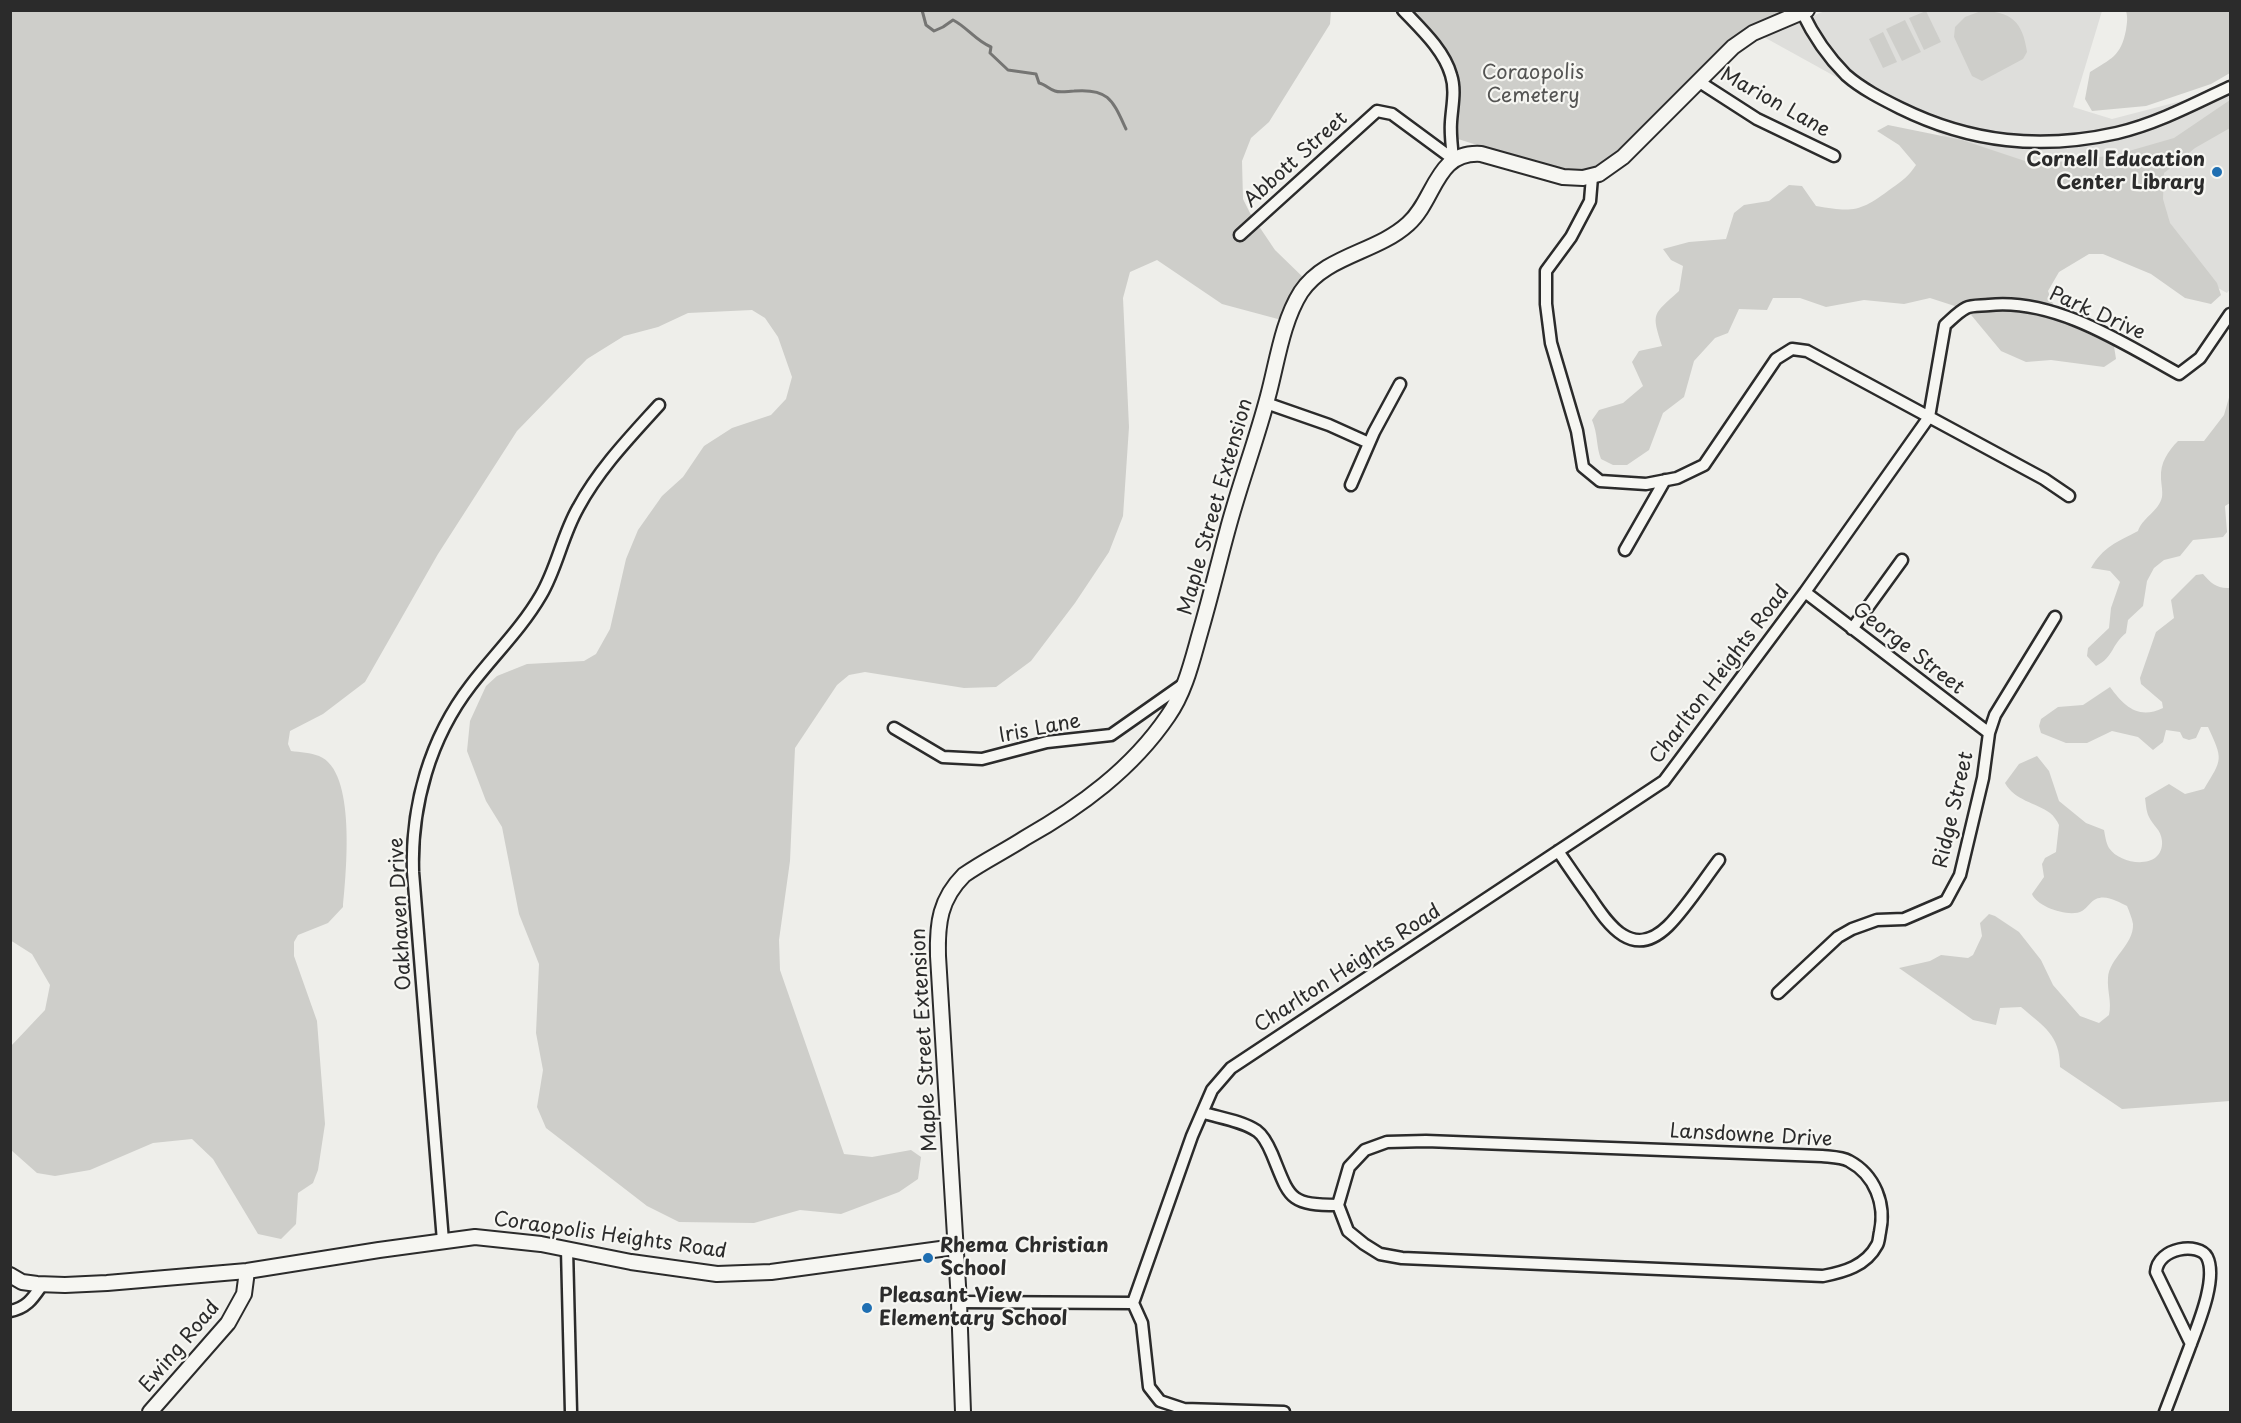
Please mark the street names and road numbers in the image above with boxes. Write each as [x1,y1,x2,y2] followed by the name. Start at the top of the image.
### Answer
[1716,63,1834,143] street label: Marion Lane
[1239,107,1353,213] street label: Abbott Street
[2045,282,2149,346] street label: Park Drive
[1174,396,1258,618] street label: Maple Street Extension
[1645,581,1795,769] street label: Charlton Heights Road
[1847,598,1969,700] street label: George Street
[997,709,1083,749] street label: Iris Lane
[1929,749,1979,871] street label: Ridge Street
[385,837,417,991] street label: Oakhaven Drive
[1250,900,1446,1038] street label: Charlton Heights Road
[907,927,943,1153] street label: Maple Street Extension
[1669,1120,1833,1152] street label: Lansdowne Drive
[492,1208,728,1264] street label: Coraopolis Heights Road
[135,1296,225,1398] street label: Ewing Road

